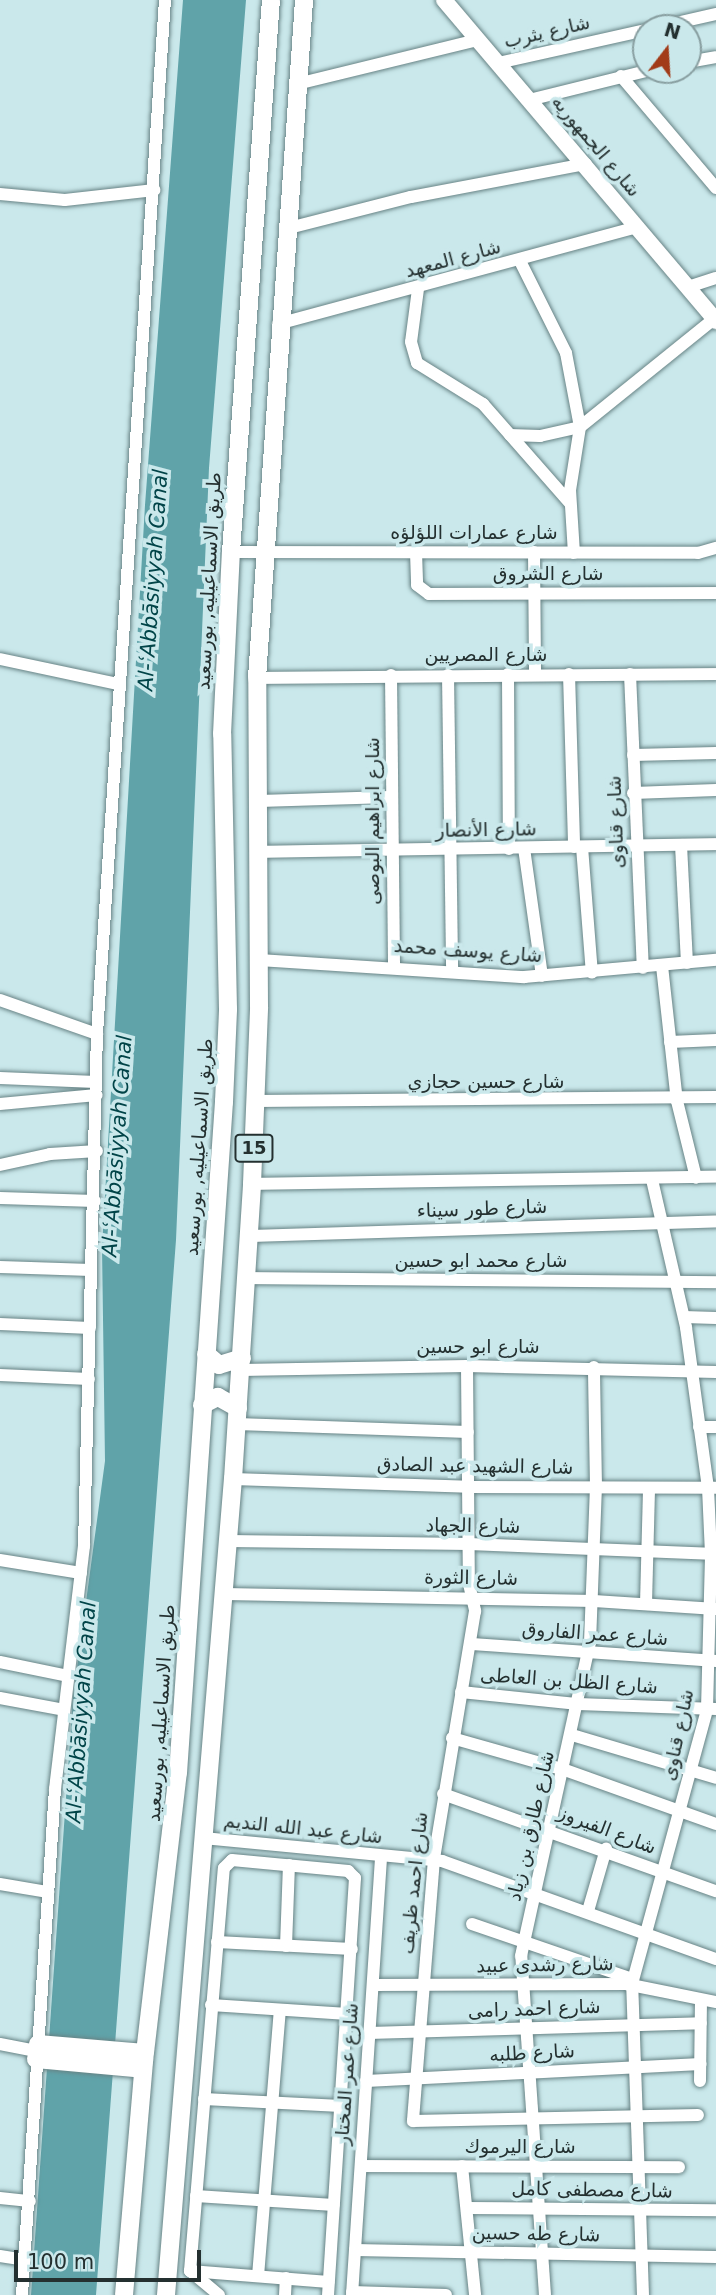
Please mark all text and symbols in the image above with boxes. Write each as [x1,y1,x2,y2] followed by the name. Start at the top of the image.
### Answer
[502,11,592,53] street label: شارع يثرب
[632,14,702,84] north arrow
[662,18,683,44] text: N
[547,90,645,202] street label: شارع الجمهوريه
[403,235,503,283] street label: شارع المعهد
[133,468,173,692] water label: Al-ʿAbbāsiyyah Canal
[192,472,226,690] street label: طريق الاسماعيليه, بورسعيد
[390,522,558,544] street label: شارع عمارات اللؤلؤه
[493,563,603,585] street label: شارع الشروق
[425,644,547,666] street label: شارع المصريين
[362,737,384,905] street label: شارع ابراهيم البوصى
[603,775,629,869] street label: شارع قناوى
[435,818,537,842] street label: شارع الأنصار
[393,934,543,968] street label: شارع يوسف محمد
[97,1034,137,1258] water label: Al-ʿAbbāsiyyah Canal
[180,1037,218,1257] street label: طريق الاسماعيليه, بورسعيد
[407,1071,565,1093] street label: شارع حسين حجازي
[233,1134,275,1162] road number: 15
[416,1195,548,1223] street label: شارع طور سيناء
[394,1250,568,1272] street label: شارع محمد ابو حسين
[416,1336,540,1358] street label: شارع ابو حسين
[377,1453,573,1479] street label: شارع الشهيد عبد الصادق
[426,1514,520,1538] street label: شارع الجهاد
[424,1566,518,1590] street label: شارع الثورة
[61,1600,101,1824] water label: Al-ʿAbbāsiyyah Canal
[142,1603,180,1823] street label: طريق الاسماعيليه, بورسعيد
[521,1618,669,1650] street label: شارع عمر الفاروق
[479,1663,659,1699] street label: شارع الظل بن العاطى
[657,1687,699,1783] street label: شارع قناوى
[503,1749,559,1903] street label: شارع طارق بن زياد
[555,1801,659,1859] street label: شارع الفيروز
[222,1809,384,1849] street label: شارع عبد الله النديم
[395,1811,433,1955] street label: شارع احمد ظريف
[476,1952,614,1978] street label: شارع رشدى عبيد
[467,1995,601,2023] street label: شارع احمد رامى
[331,2002,363,2146] street label: شارع عمر المختار
[489,2039,575,2067] street label: شارع طلبه
[464,2136,576,2158] street label: شارع اليرموك
[511,2177,673,2203] street label: شارع مصطفى كامل
[472,2221,600,2247] street label: شارع طه حسين
[18,2236,205,2280] scale bar
[27,2250,94,2274] text: 100 m

